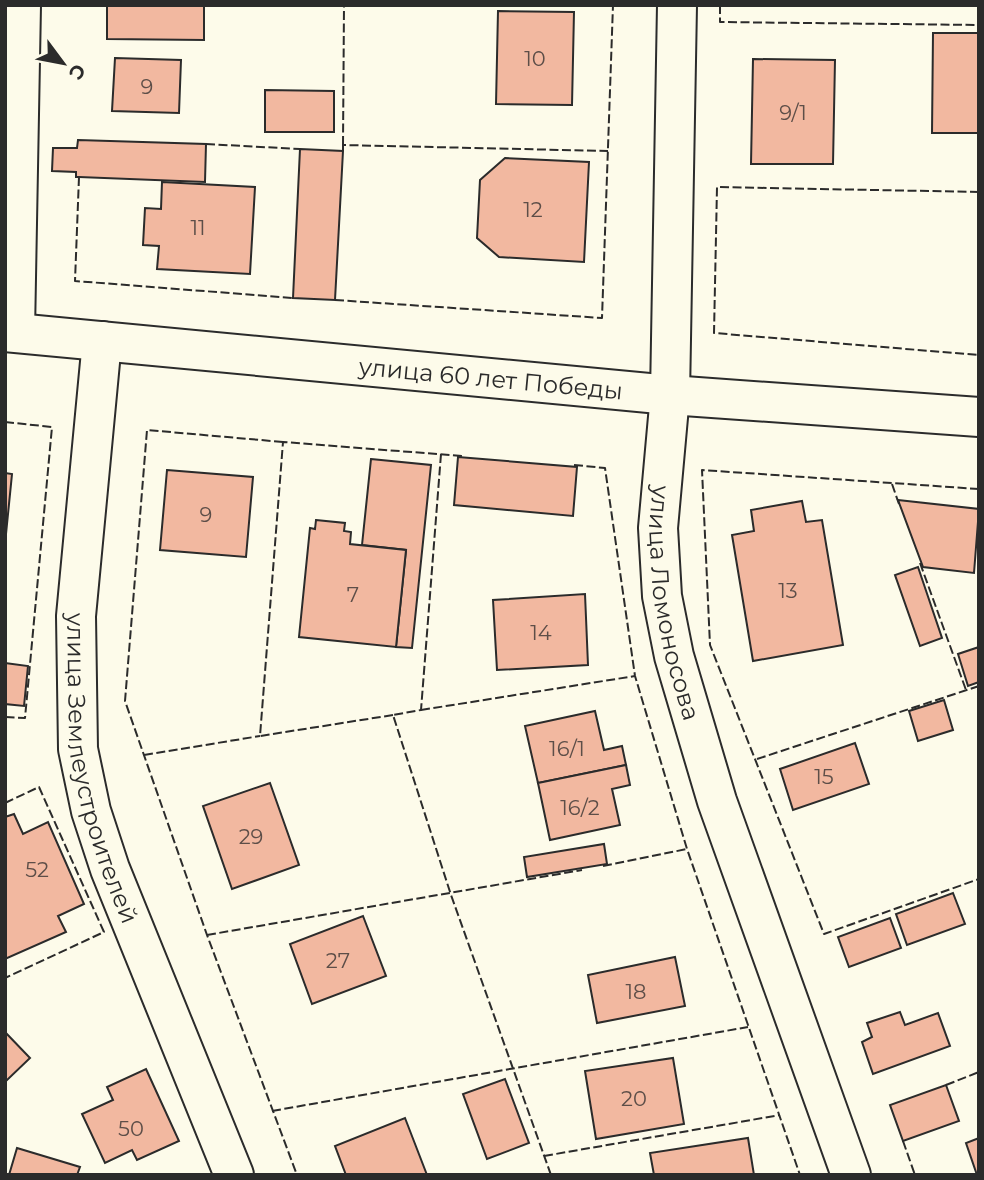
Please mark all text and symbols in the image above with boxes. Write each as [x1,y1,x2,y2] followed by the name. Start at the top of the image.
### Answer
[28,28,98,98] north arrow
[524,46,546,71] house number: 10
[63,60,90,84] text: С
[141,74,153,99] house number: 9
[779,100,807,125] house number: 9/1
[523,197,543,222] house number: 12
[190,215,206,240] house number: 11
[356,351,624,405] street label: улица 60 лет Победы
[643,483,707,724] street label: улица Ломоносова
[200,502,212,527] house number: 9
[778,578,798,603] house number: 13
[347,582,359,607] house number: 7
[61,612,145,927] street label: улица Землеустроителей
[530,620,552,645] house number: 14
[549,736,585,761] house number: 16/1
[814,764,834,789] house number: 15
[560,795,600,820] house number: 16/2
[239,824,263,849] house number: 29
[25,857,49,882] house number: 52
[326,948,350,973] house number: 27
[626,979,646,1004] house number: 18
[621,1086,647,1111] house number: 20
[118,1116,144,1141] house number: 50

